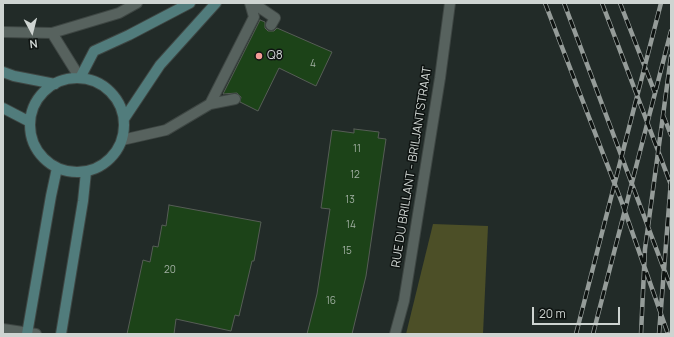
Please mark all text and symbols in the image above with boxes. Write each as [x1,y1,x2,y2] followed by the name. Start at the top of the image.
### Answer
[12,12,52,52] north arrow
[29,36,38,52] text: N
[267,49,283,63] place label: Q8
[254,51,264,61] marker: Q8
[310,58,316,70] house number: 4
[389,65,435,269] street label: RUE DU BRILLANT - BRILJANTSTRAAT
[353,143,361,155] house number: 11
[350,169,360,181] house number: 12
[345,194,355,206] house number: 13
[346,219,356,231] house number: 14
[342,245,352,257] house number: 15
[164,264,176,276] house number: 20
[326,295,336,307] house number: 16
[534,299,622,325] scale bar
[539,305,566,322] text: 20 m

